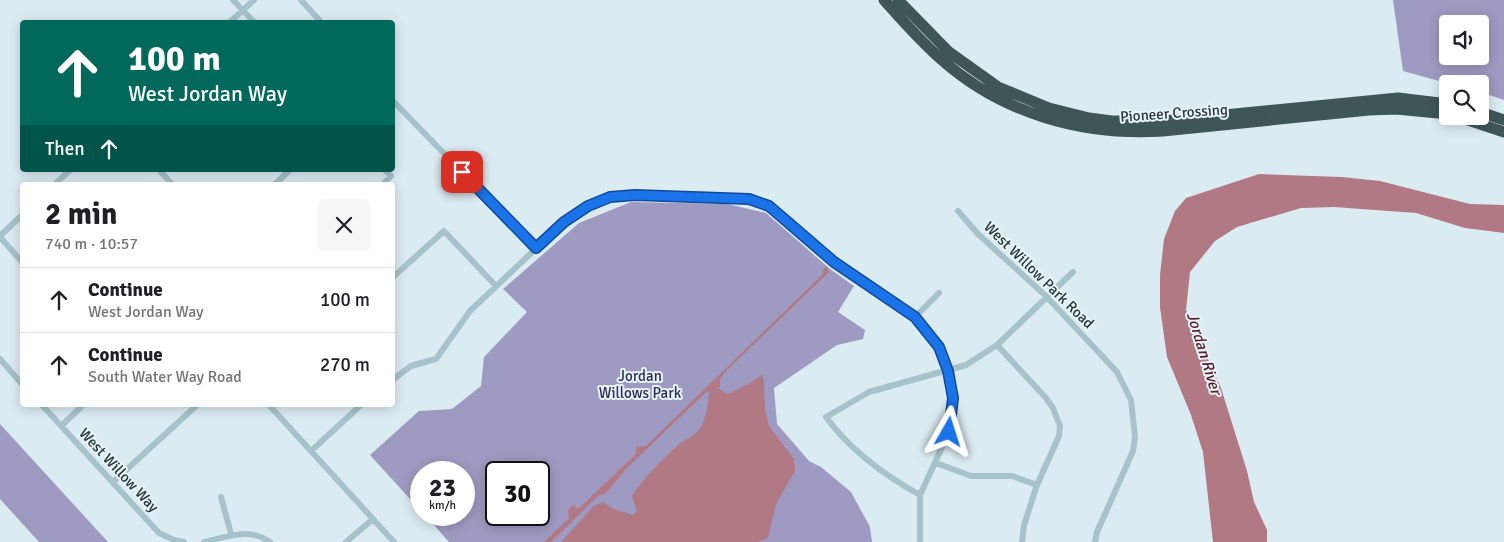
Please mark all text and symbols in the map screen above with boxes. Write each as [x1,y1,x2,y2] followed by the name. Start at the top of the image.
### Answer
[1439,15,1489,125] map controls
[1439,15,1489,65] button: sound
[128,37,221,80] text: 100 m
[45,40,110,105] icon: ahead
[1439,75,1489,125] button: search
[128,80,287,107] text: West Jordan Way
[1120,100,1228,126] street label: Pioneer Crossing
[95,135,123,163] icon: ahead
[45,137,85,161] text: Then
[441,151,483,193] pin
[448,158,476,186] icon: arrive
[45,196,117,233] text: 2 min
[318,199,370,251] button: close
[980,218,1098,332] street label: West Willow Park Road
[45,234,138,254] text: 740 m · 10:57
[88,278,163,302] text: Continue
[45,286,73,314] icon: ahead
[320,288,370,312] text: 100 m
[88,302,204,322] text: West Jordan Way
[1182,310,1227,399] water label: Jordan River
[88,343,163,367] text: Continue
[45,351,73,379] icon: ahead
[320,353,370,377] text: 270 m
[88,367,242,387] text: South Water Way Road
[599,367,682,402] park label: Jordan Willows Park
[922,405,974,457] position arrow
[75,424,163,516] street label: West Willow Way
[485,461,550,526] speed limit sign: 30
[429,472,456,503] text: 23
[429,498,456,513] text: km/h

